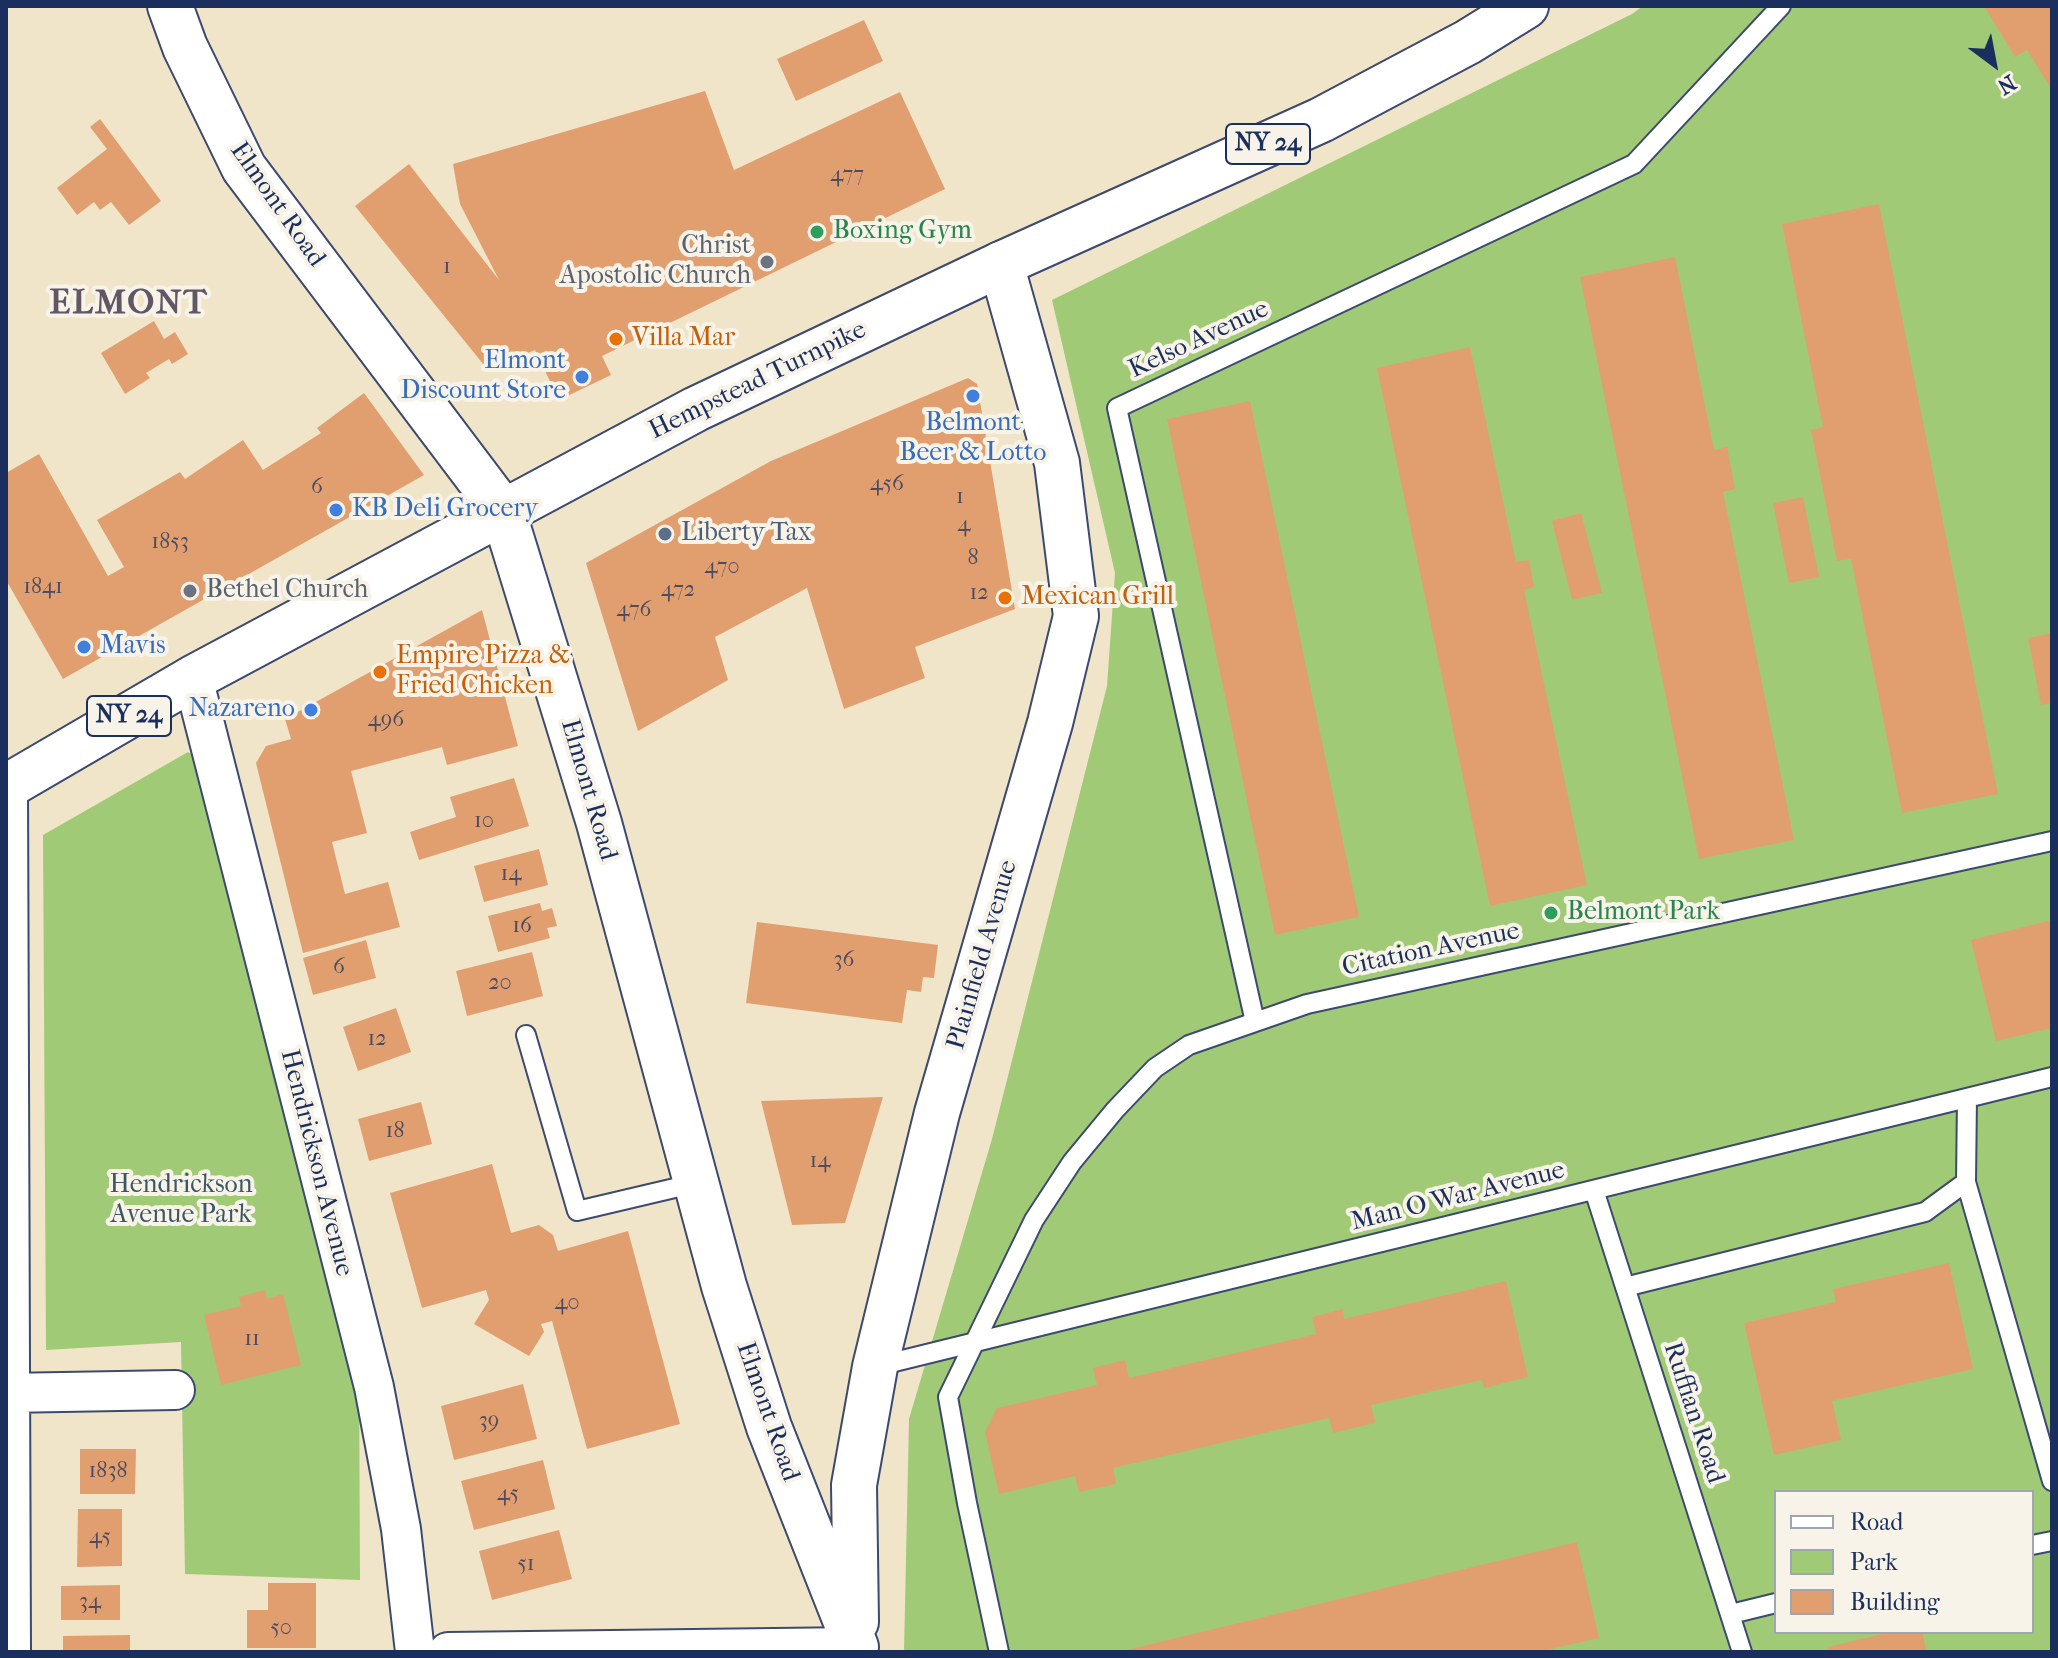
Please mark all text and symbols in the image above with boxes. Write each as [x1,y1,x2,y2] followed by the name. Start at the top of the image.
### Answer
[1954,24,2034,104] north arrow
[1993,69,2021,100] text: N
[1226,124,1310,164] road number: NY 24
[223,137,331,273] street label: Elmont Road
[830,163,864,189] house number: 477
[833,216,972,248] place label: Boxing Gym
[808,223,826,241] marker: Boxing Gym
[560,231,751,292] place label: Christ Apostolic Church
[758,253,776,271] marker: Christ Apostolic Church
[443,255,451,281] house number: 1
[49,285,209,325] district label: ELMONT
[1124,294,1274,386] street label: Kelso Avenue
[644,315,872,447] street label: Hempstead Turnpike
[632,323,735,355] place label: Villa Mar
[607,330,625,348] marker: Villa Mar
[401,346,566,408] place label: Elmont Discount Store
[573,368,591,386] marker: Elmont Discount Store
[964,387,982,405] marker: Belmont Beer & Lotto
[900,408,1046,470] place label: Belmont Beer & Lotto
[870,472,904,498] house number: 456
[311,475,323,501] house number: 6
[956,485,964,511] house number: 1
[352,494,538,526] place label: KB Deli Grocery
[327,501,345,519] marker: KB Deli Grocery
[958,513,970,539] house number: 4
[681,518,811,550] place label: Liberty Tax
[656,525,674,543] marker: Liberty Tax
[151,530,189,556] house number: 1853
[967,546,979,572] house number: 8
[704,555,740,581] house number: 470
[23,575,63,601] house number: 1841
[206,575,368,607] place label: Bethel Church
[661,578,695,604] house number: 472
[969,581,989,607] house number: 12
[181,582,199,600] marker: Bethel Church
[1021,582,1174,614] place label: Mexican Grill
[996,589,1014,607] marker: Mexican Grill
[617,598,651,624] house number: 476
[100,631,166,663] place label: Mavis
[75,638,93,656] marker: Mavis
[396,641,570,702] place label: Empire Pizza & Fried Chicken
[371,663,389,681] marker: Empire Pizza & Fried Chicken
[188,694,295,726] place label: Nazareno
[87,696,171,736] road number: NY 24
[302,701,320,719] marker: Nazareno
[368,708,404,734] house number: 496
[553,716,623,864] street label: Elmont Road
[474,809,494,835] house number: 10
[941,857,1025,1053] street label: Plainfield Avenue
[501,862,521,888] house number: 14
[1567,897,1720,929] place label: Belmont Park
[1542,904,1560,922] marker: Belmont Park
[512,914,532,940] house number: 16
[1339,916,1523,984] street label: Citation Avenue
[834,948,854,974] house number: 36
[333,955,345,981] house number: 6
[488,971,512,997] house number: 20
[367,1027,387,1053] house number: 12
[273,1046,359,1280] street label: Hendrickson Avenue
[386,1119,404,1145] house number: 18
[810,1149,830,1175] house number: 14
[1348,1155,1568,1239] street label: Man O War Avenue
[109,1170,253,1232] park label: Hendrickson Avenue Park
[554,1291,580,1317] house number: 40
[244,1327,260,1353] house number: 11
[729,1338,805,1486] street label: Elmont Road
[1656,1339,1730,1487] street label: Ruffian Road
[479,1409,499,1435] house number: 39
[89,1459,127,1485] house number: 1838
[497,1482,519,1508] house number: 45
[1774,1490,2034,1634] legend
[1850,1508,1903,1536] text: Road
[89,1525,111,1551] house number: 45
[1850,1548,1898,1576] text: Park
[517,1552,535,1578] house number: 51
[1850,1588,1940,1616] text: Building
[79,1590,101,1616] house number: 34
[270,1616,292,1642] house number: 50

